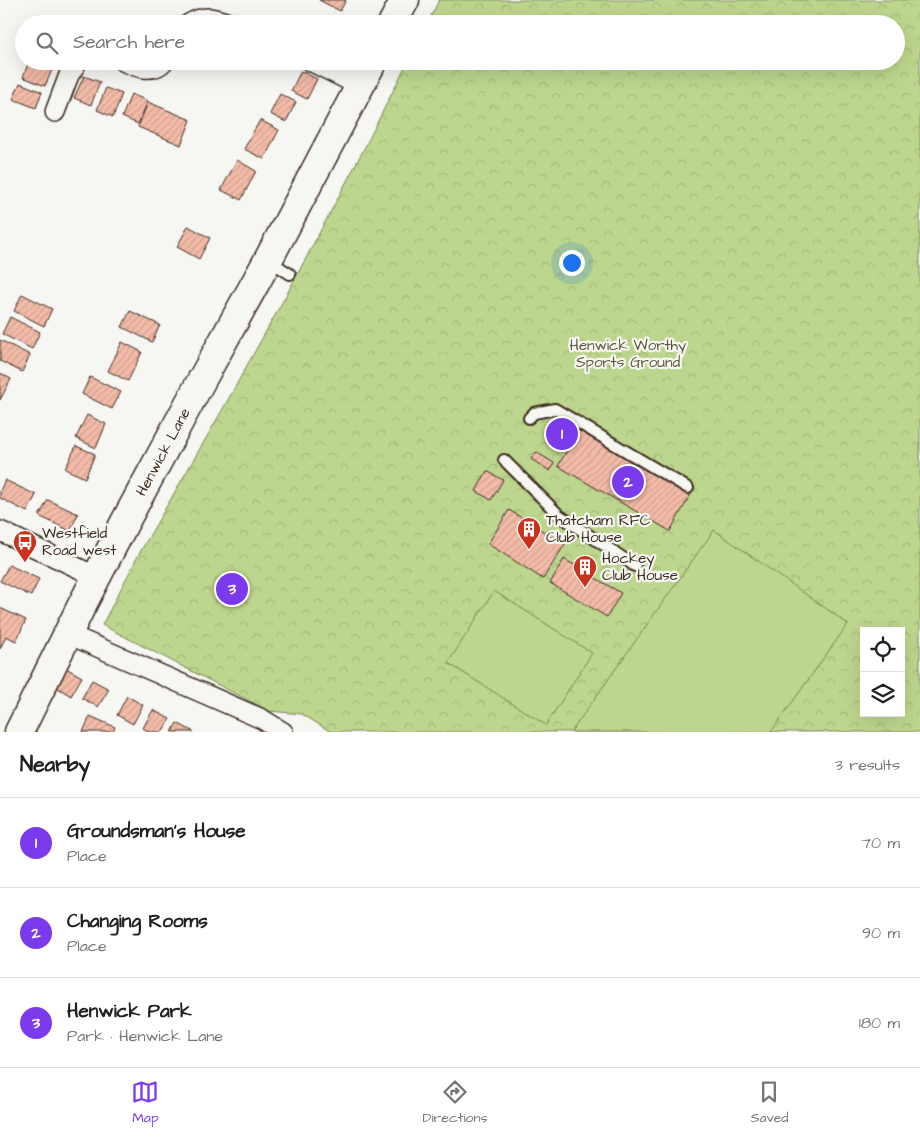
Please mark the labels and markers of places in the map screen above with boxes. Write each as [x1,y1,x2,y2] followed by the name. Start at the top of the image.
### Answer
[546,415,578,453] pin: 1
[612,463,644,501] pin: 2
[546,510,651,548] place label: Thatcham RFC Club House
[516,516,542,550] building icon: Thatcham RFC Club House
[42,523,116,561] place label: Westfield Road west
[12,529,38,563] bus stop icon: Westfield Road west
[602,548,678,586] place label: Hockey Club House
[572,554,598,588] building icon: Hockey Club House
[216,570,248,608] pin: 3

